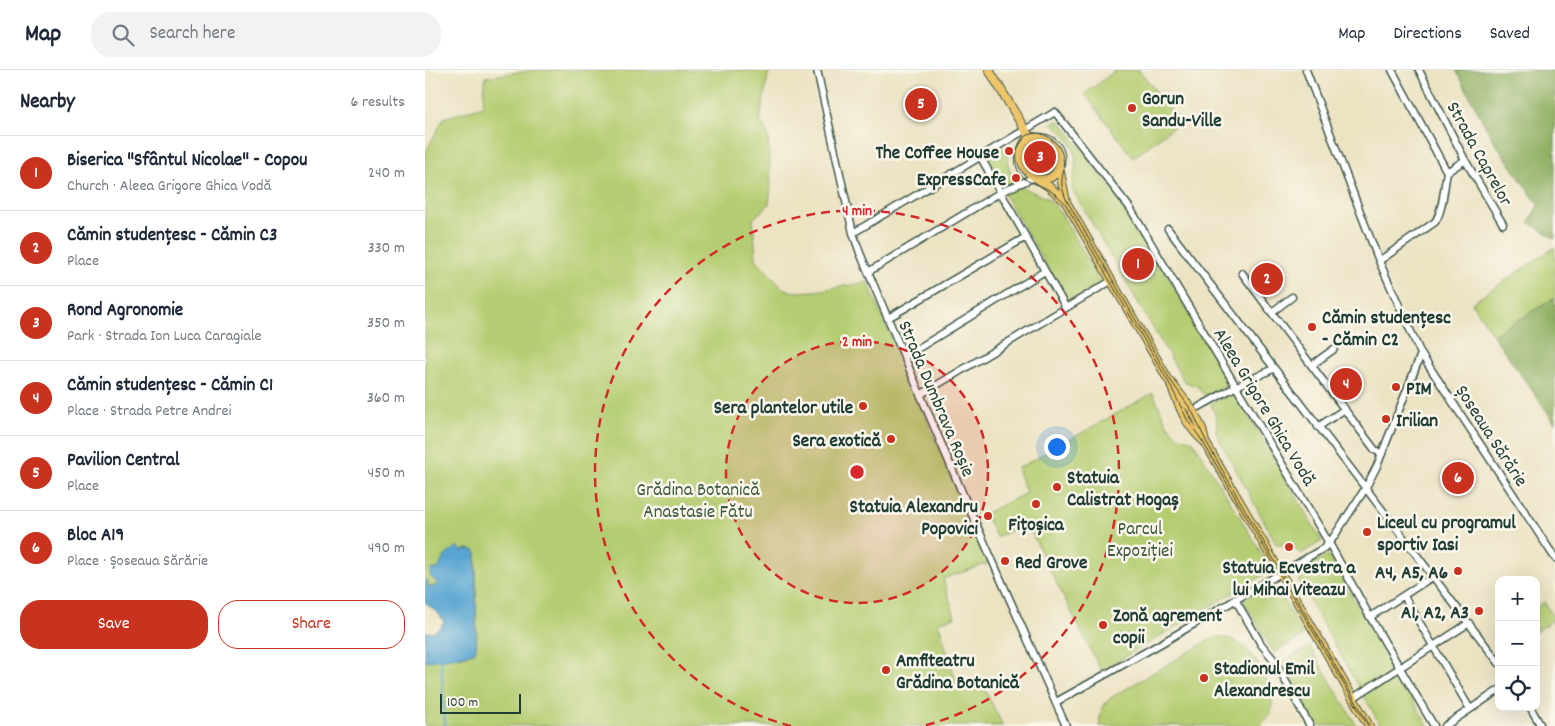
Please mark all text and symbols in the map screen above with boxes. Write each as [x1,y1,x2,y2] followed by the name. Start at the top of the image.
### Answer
[91,12,441,57] search box
[25,18,61,52] text: Map
[109,21,137,49] icon: search
[149,21,235,48] text: Search here
[1338,22,1365,47] text: Map
[1393,22,1462,47] text: Directions
[1490,22,1530,47] text: Saved
[905,85,937,123] pin: 5
[1142,87,1222,136] place label: Gorun Sandu-Ville
[20,88,75,118] text: Nearby
[350,91,405,114] text: 6 results
[1438,97,1518,212] street label: Strada Caprelor
[1126,102,1138,114] marker: Gorun Sandu-Ville
[1024,138,1056,176] pin: 3
[875,141,999,168] place label: The Coffee House
[1003,145,1015,157] marker: The Coffee House
[67,148,307,175] text: Biserica "Sfântul Nicolae" - Copou
[34,162,38,185] text: 1
[368,162,405,185] text: 240 m
[917,168,1006,195] place label: ExpressCafe
[1010,172,1022,184] marker: ExpressCafe
[67,175,272,198] text: Church · Aleea Grigore Ghica Vodă
[842,201,872,223] text: 4 min
[67,223,277,250] text: Cămin studențesc - Cămin C3
[33,237,40,260] text: 2
[367,237,405,260] text: 330 m
[1122,245,1154,283] pin: 1
[67,250,99,273] text: Place
[1251,260,1283,298] pin: 2
[67,298,183,325] text: Rond Agronomie
[1322,306,1451,355] place label: Cămin studențesc - Cămin C2
[32,312,40,335] text: 3
[367,312,405,335] text: 350 m
[890,317,980,482] street label: Strada Dumbrava Roșie
[1306,321,1318,333] marker: Cămin studențesc - Cămin C2
[1205,324,1321,492] street label: Aleea Grigore Ghica Vodă
[67,325,262,348] text: Park · Strada Ion Luca Caragiale
[842,332,872,354] text: 2 min
[1330,365,1362,403] pin: 4
[67,373,273,400] text: Cămin studențesc - Cămin C1
[1406,377,1432,404] place label: PIM
[1390,381,1402,393] marker: PIM
[1447,381,1533,493] street label: Șoseaua Sărărie
[33,387,39,410] text: 4
[367,387,405,410] text: 360 m
[714,396,853,423] place label: Sera plantelor utile
[67,400,232,423] text: Place · Strada Petre Andrei
[857,400,869,412] marker: Sera plantelor utile
[1396,409,1438,436] place label: Irilian
[1380,413,1392,425] marker: Irilian
[792,429,882,456] place label: Sera exotică
[885,433,897,445] marker: Sera exotică
[1044,434,1070,460] your location
[67,448,180,475] text: Pavilion Central
[1442,459,1474,497] pin: 6
[32,462,40,485] text: 5
[368,462,405,485] text: 450 m
[848,463,866,481] centre of rings
[1067,466,1179,515] place label: Statuia Calistrat Hogaș
[67,475,99,498] text: Place
[636,478,760,527] park label: Grădina Botanică Anastasie Fătu
[1051,481,1063,493] marker: Statuia Calistrat Hogaș
[850,495,979,544] place label: Statuia Alexandru Popovici
[1030,498,1042,510] marker: Fițoșica
[982,510,994,522] marker: Statuia Alexandru Popovici
[1377,511,1516,560] place label: Liceul cu programul sportiv Iasi
[1008,513,1065,540] place label: Fițoșica
[1107,517,1173,566] park label: Parcul Expoziției
[67,523,124,550] text: Bloc A19
[1361,526,1373,538] marker: Liceul cu programul sportiv Iasi
[32,537,40,560] text: 6
[368,537,405,560] text: 490 m
[1283,541,1295,553] marker: Statuia Ecvestra a lui Mihai Viteazu
[67,550,208,573] text: Place · Șoseaua Sărărie
[1015,551,1087,578] place label: Red Grove
[999,555,1011,567] marker: Red Grove
[1222,556,1357,605] place label: Statuia Ecvestra a lui Mihai Viteazu
[1375,561,1448,588] place label: A4, A5, A6
[1452,565,1464,577] marker: A4, A5, A6
[1495,576,1540,711] map controls
[1495,576,1540,621] button: +
[20,600,208,649] button: Save
[218,600,405,649] button: Share
[1401,601,1469,628] place label: A1, A2, A3
[1113,604,1222,653] place label: Zonă agrement copii
[1473,605,1485,617] marker: A1, A2, A3
[1097,619,1109,631] marker: Zonă agrement copii
[1495,621,1540,666] button: −
[896,649,1020,698] place label: Amfiteatru Grădina Botanică
[1214,657,1315,706] place label: Stadionul Emil Alexandrescu
[880,664,892,676] marker: Amfiteatru Grădina Botanică
[1495,666,1540,711] button: locate
[1198,672,1210,684] marker: Stadionul Emil Alexandrescu
[440,691,521,714] scale bar
[447,693,478,713] text: 100 m

